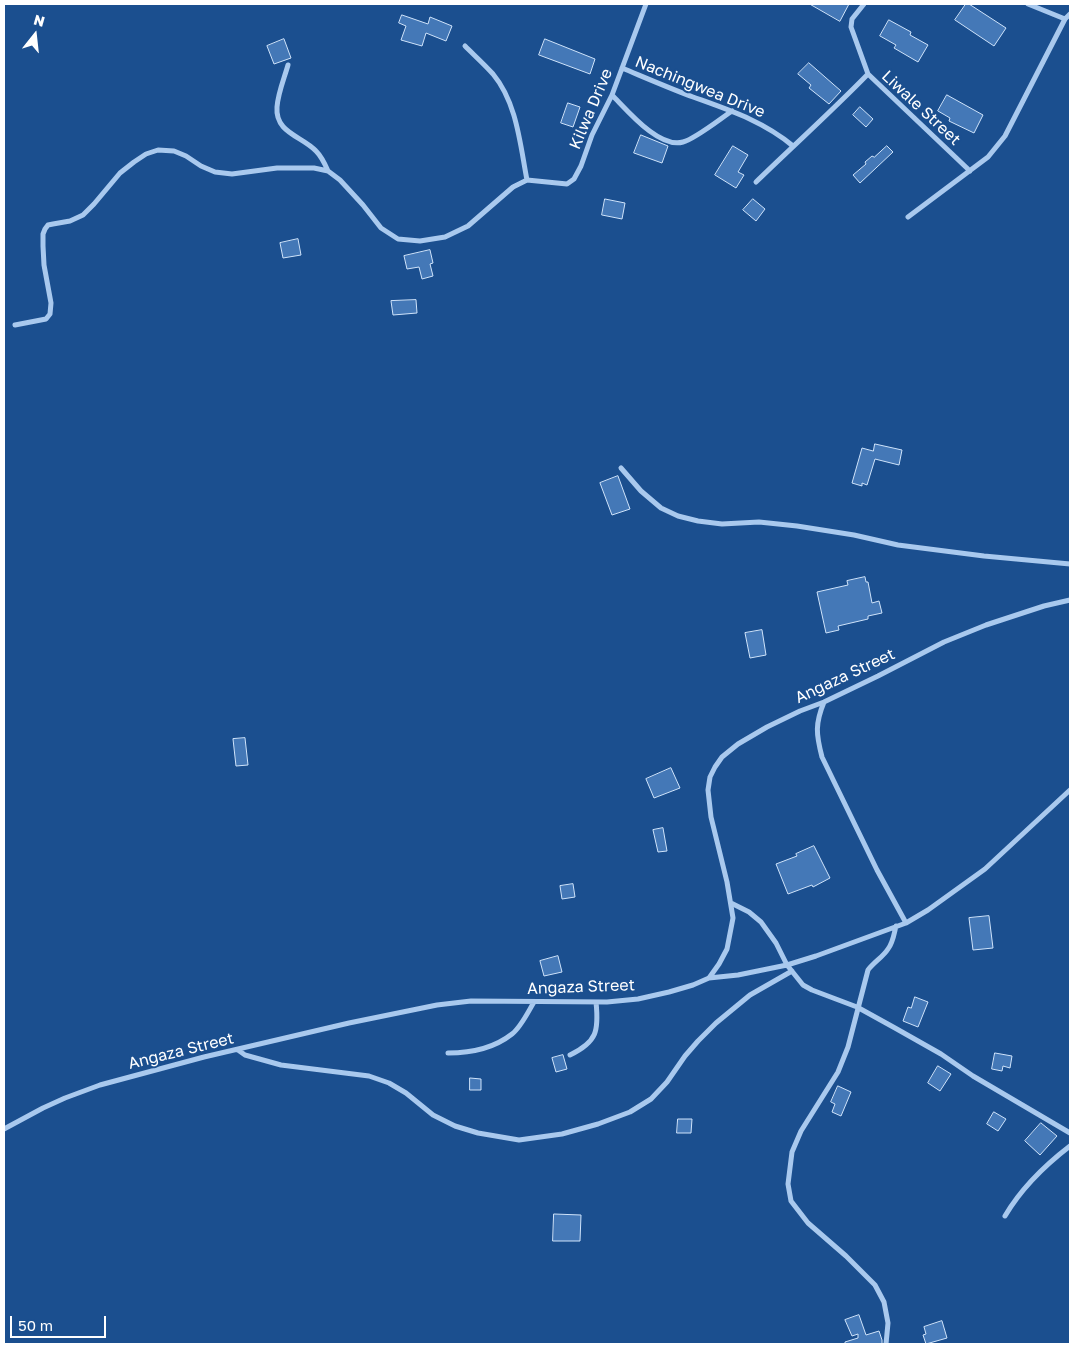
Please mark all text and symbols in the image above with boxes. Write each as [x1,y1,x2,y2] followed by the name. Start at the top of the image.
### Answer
[10,10,60,60] north arrow
[32,10,47,30] text: N
[632,52,768,122] street label: Nachingwea Drive
[565,66,617,152] street label: Kilwa Drive
[878,67,964,149] street label: Liwale Street
[792,644,898,708] street label: Angaza Street
[527,976,635,998] street label: Angaza Street
[126,1029,236,1073] street label: Angaza Street
[12,1306,109,1338] scale bar
[18,1316,53,1334] text: 50 m

